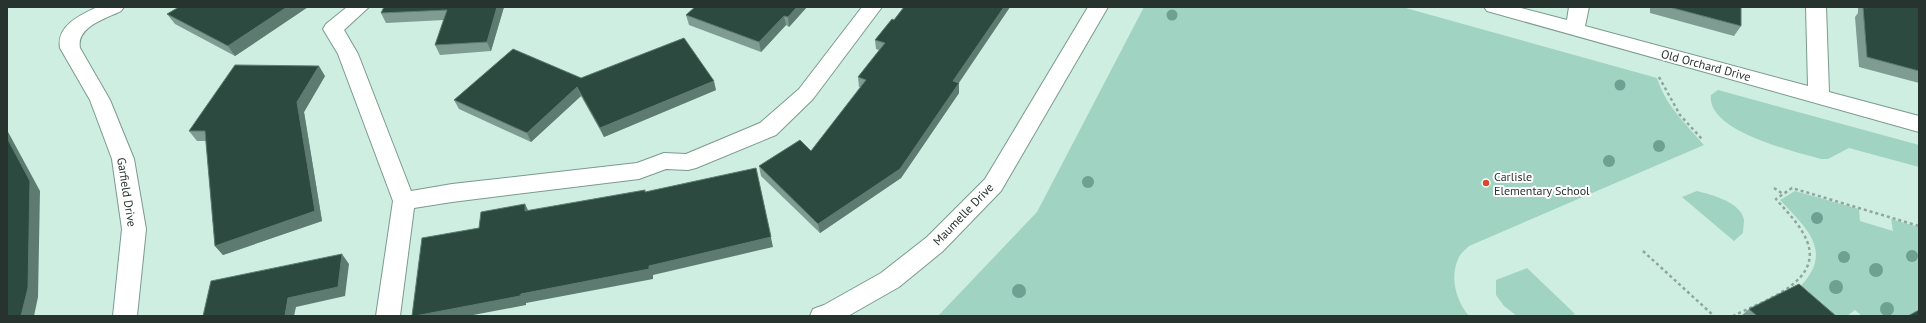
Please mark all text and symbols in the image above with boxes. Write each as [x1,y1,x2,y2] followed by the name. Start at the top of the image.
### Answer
[1660,46,1752,84] street label: Old Orchard Drive
[114,156,140,228] street label: Garfield Drive
[1494,169,1590,198] place label: Carlisle Elementary School
[1481,178,1491,188] marker: Carlisle Elementary School
[929,180,997,248] street label: Maumelle Drive

